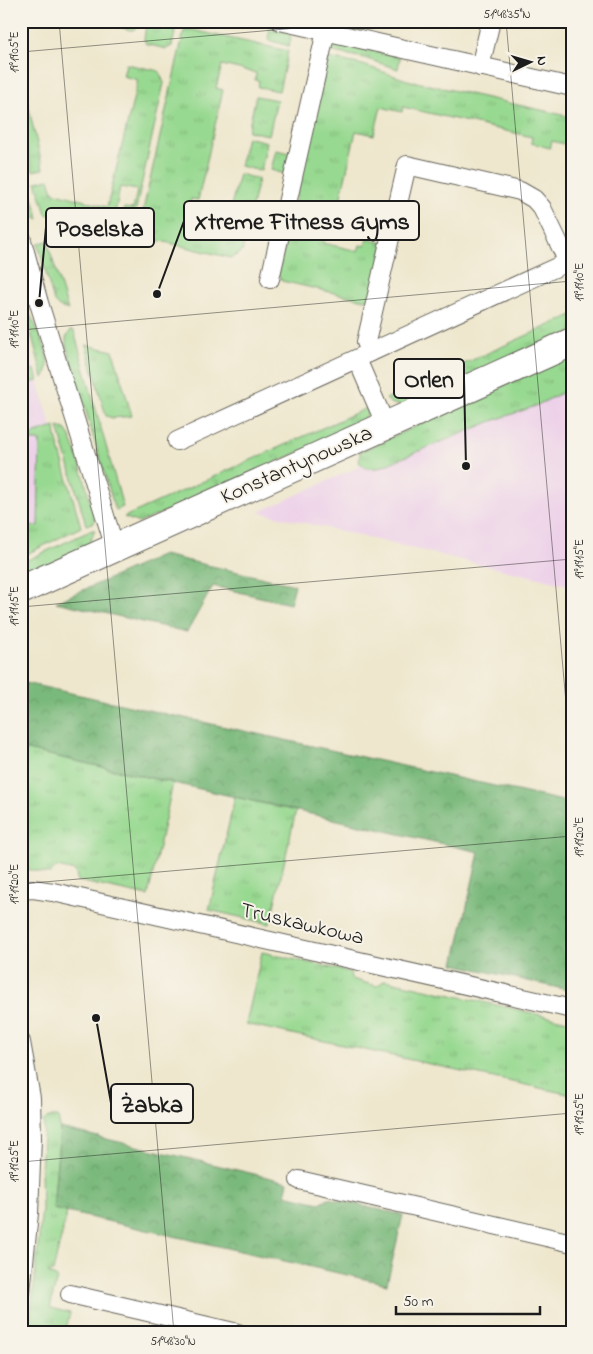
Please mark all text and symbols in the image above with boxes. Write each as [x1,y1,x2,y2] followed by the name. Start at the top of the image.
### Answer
[483,6,531,24] text: 51°48'35"N
[6,31,24,73] text: 19°19'05"E
[506,38,556,88] north arrow
[531,55,552,67] text: N
[184,201,419,240] callout: Xtreme Fitness Gyms
[194,206,410,242] text: Xtreme Fitness Gyms
[46,208,154,247] callout: Poselska
[56,213,144,248] text: Poselska
[571,263,589,301] text: 19°19'10"E
[6,310,24,348] text: 19°19'10"E
[394,359,464,398] callout: Orlen
[404,364,454,399] text: Orlen
[216,418,379,515] street label: Konstantynowska
[571,539,589,579] text: 19°19'15"E
[6,586,24,626] text: 19°19'15"E
[571,817,589,857] text: 19°19'20"E
[6,864,24,904] text: 19°19'20"E
[237,895,367,955] street label: Truskawkowa
[111,1084,193,1123] callout: Żabka
[121,1089,183,1124] text: Żabka
[571,1093,589,1135] text: 19°19'25"E
[6,1140,24,1182] text: 19°19'25"E
[396,1284,539,1316] scale bar
[403,1291,434,1313] text: 50 m
[150,1333,196,1351] text: 51°48'30"N

